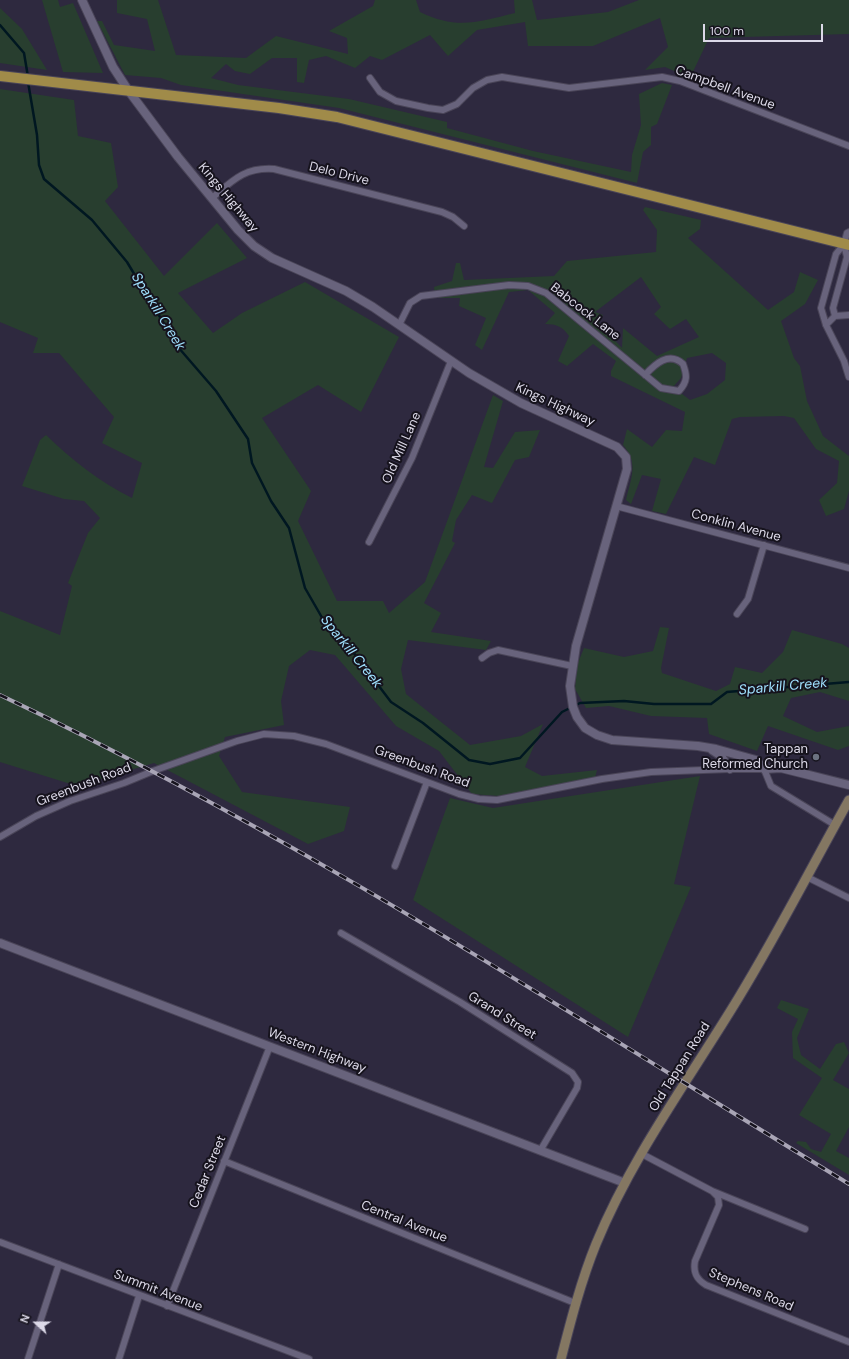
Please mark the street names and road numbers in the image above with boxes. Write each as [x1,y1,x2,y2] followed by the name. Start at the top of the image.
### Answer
[673,63,777,113] street label: Campbell Avenue
[307,159,371,189] street label: Delo Drive
[194,160,262,236] street label: Kings Highway
[547,280,623,344] street label: Babcock Lane
[513,380,597,430] street label: Kings Highway
[379,410,425,486] street label: Old Mill Lane
[689,507,783,545] street label: Conklin Avenue
[372,743,472,791] street label: Greenbush Road
[35,760,133,810] street label: Greenbush Road
[465,989,539,1043] street label: Grand Street
[646,1019,714,1115] street label: Old Tappan Road
[266,1025,368,1077] street label: Western Highway
[186,1133,230,1211] street label: Cedar Street
[359,1198,449,1246] street label: Central Avenue
[706,1265,796,1315] street label: Stephens Road
[111,1267,205,1315] street label: Summit Avenue

